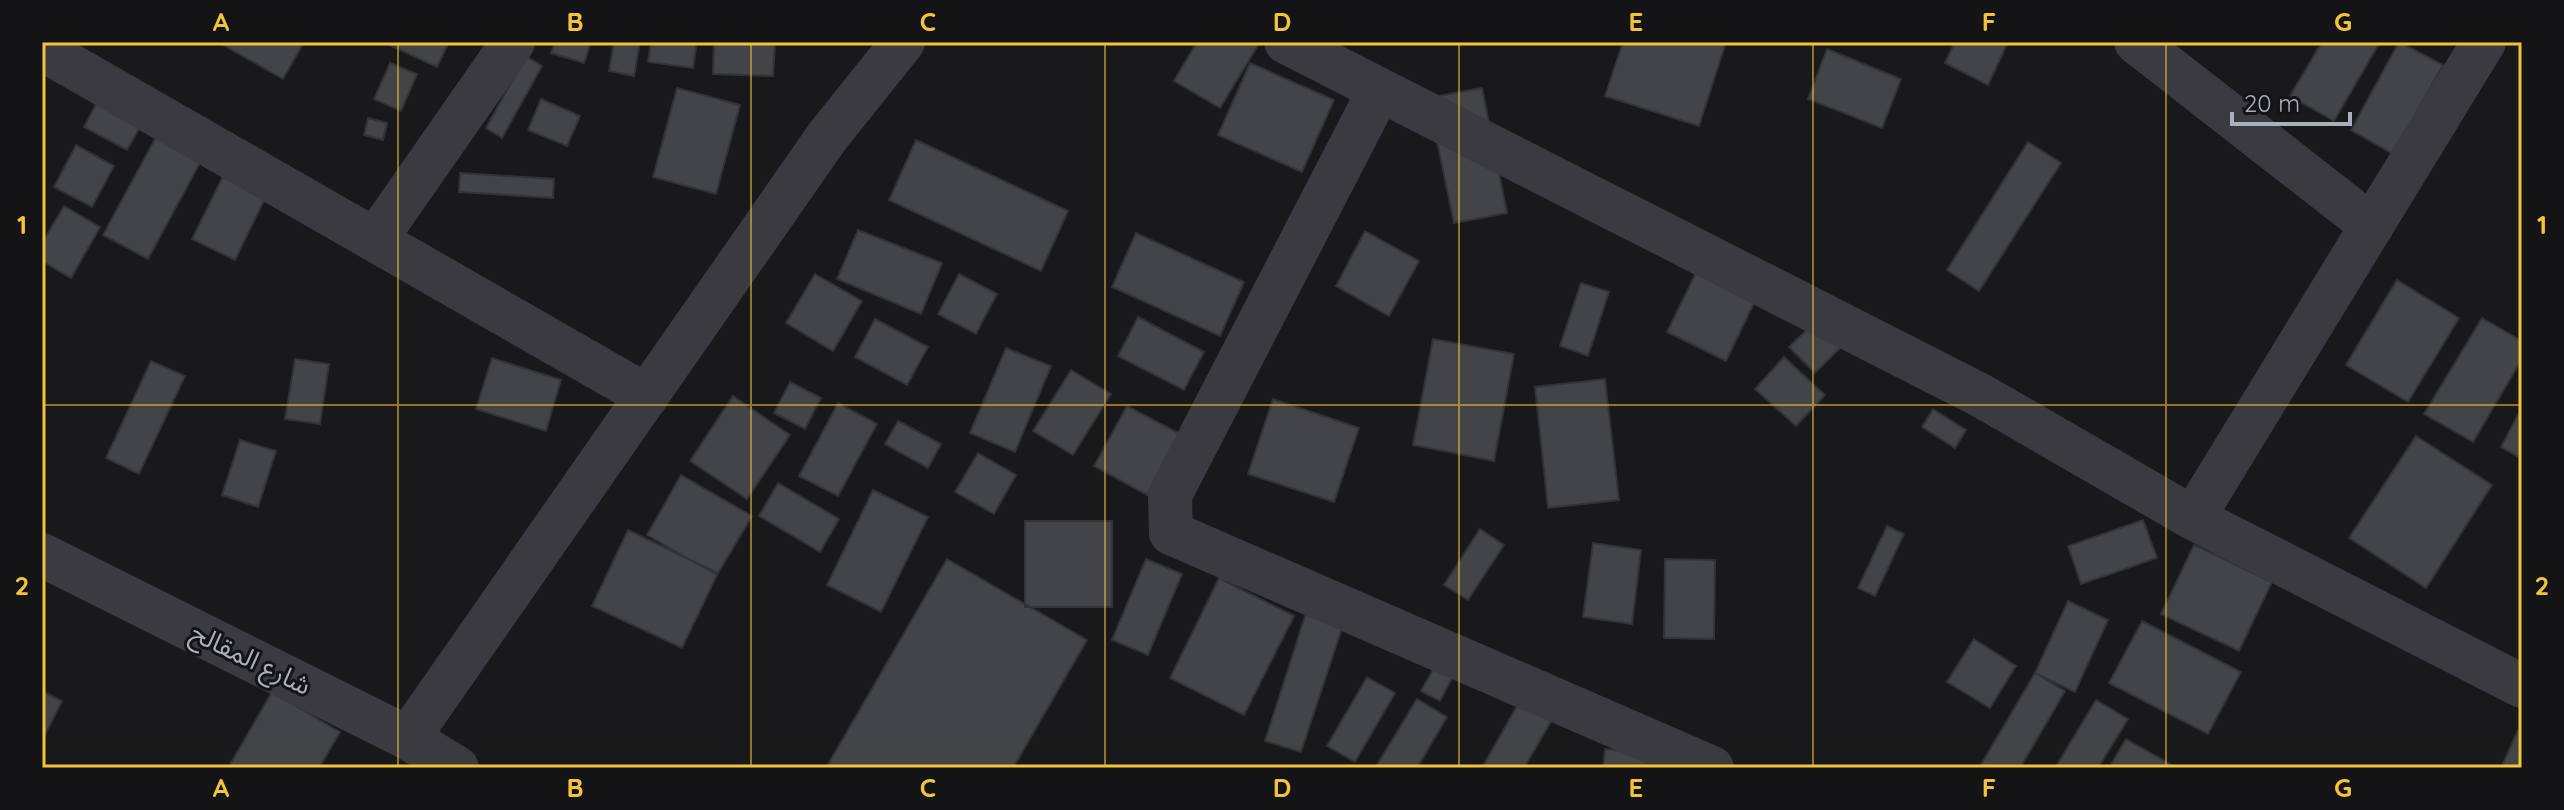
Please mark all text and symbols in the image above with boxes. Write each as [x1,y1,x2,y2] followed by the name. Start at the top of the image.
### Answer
[213,5,230,38] text: A
[566,5,584,38] text: B
[920,5,936,38] text: C
[1273,5,1291,38] text: D
[1629,5,1643,38] text: E
[1982,5,1996,38] text: F
[2334,5,2352,38] text: G
[2232,76,2350,126] scale bar
[2244,88,2300,118] text: 20 m
[17,208,27,241] text: 1
[2537,208,2547,241] text: 1
[15,569,29,602] text: 2
[2535,569,2549,602] text: 2
[184,615,317,705] street label: شارع المقالح
[213,771,230,804] text: A
[566,771,584,804] text: B
[920,771,936,804] text: C
[1273,771,1291,804] text: D
[1629,771,1643,804] text: E
[1982,771,1996,804] text: F
[2334,771,2352,804] text: G

